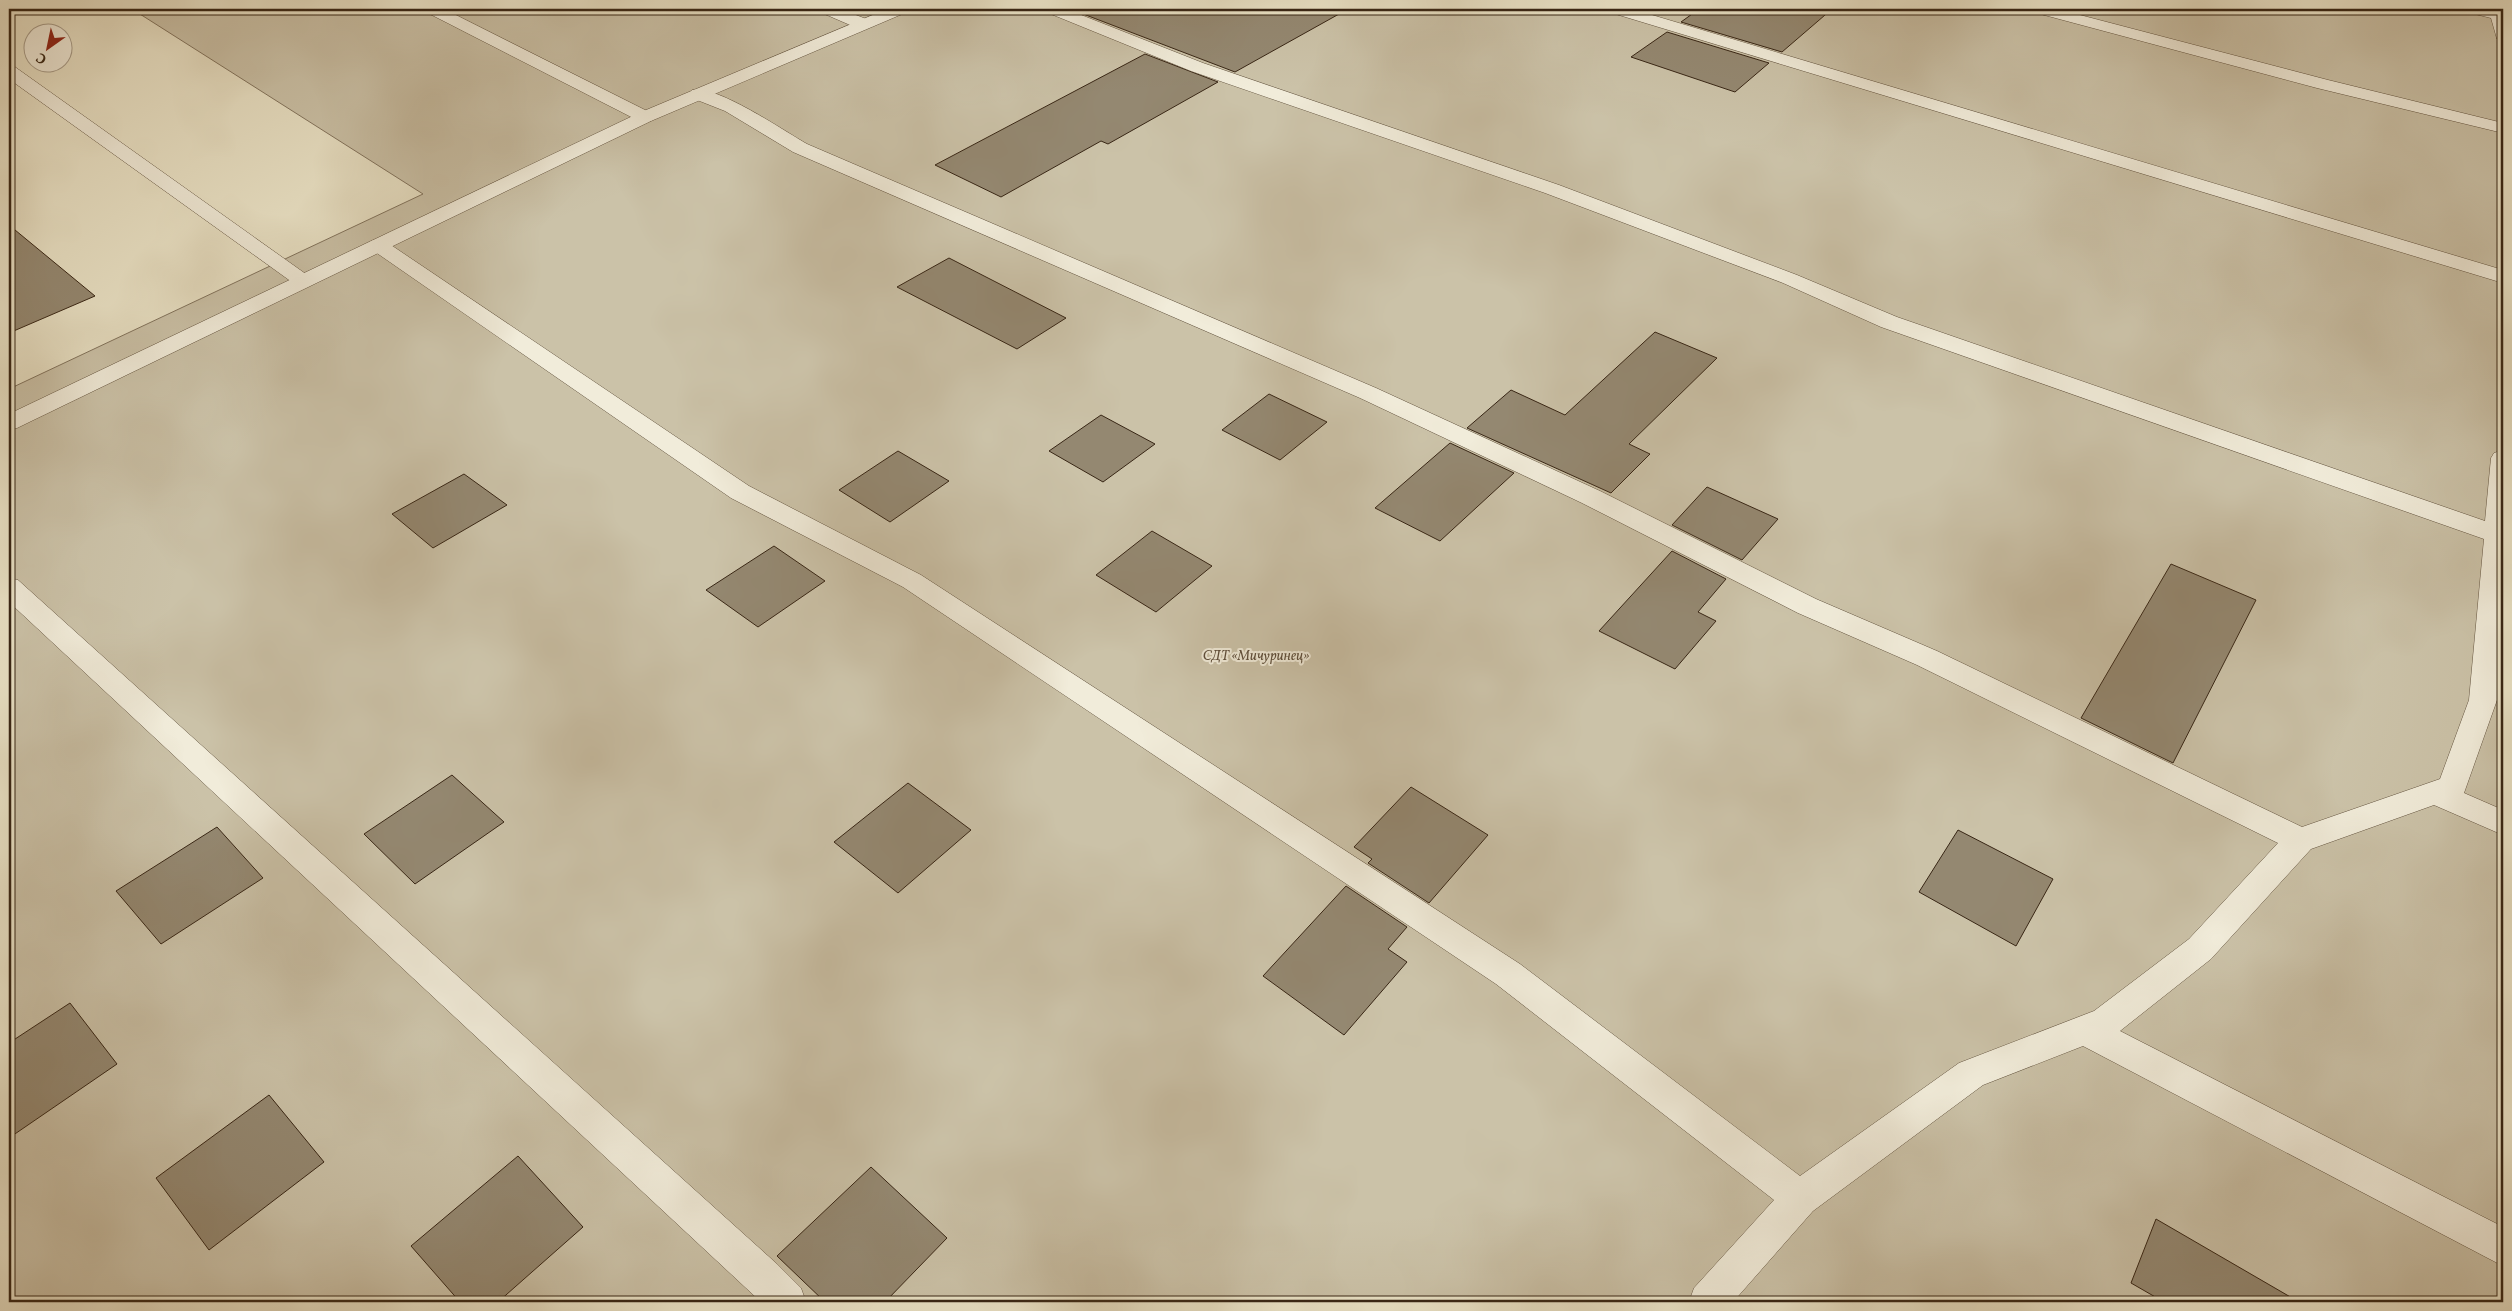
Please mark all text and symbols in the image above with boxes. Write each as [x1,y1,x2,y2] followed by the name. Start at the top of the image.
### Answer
[22,22,72,72] north arrow
[33,47,51,68] text: С
[1203,647,1309,666] park label: СДТ «Мичуринец»

